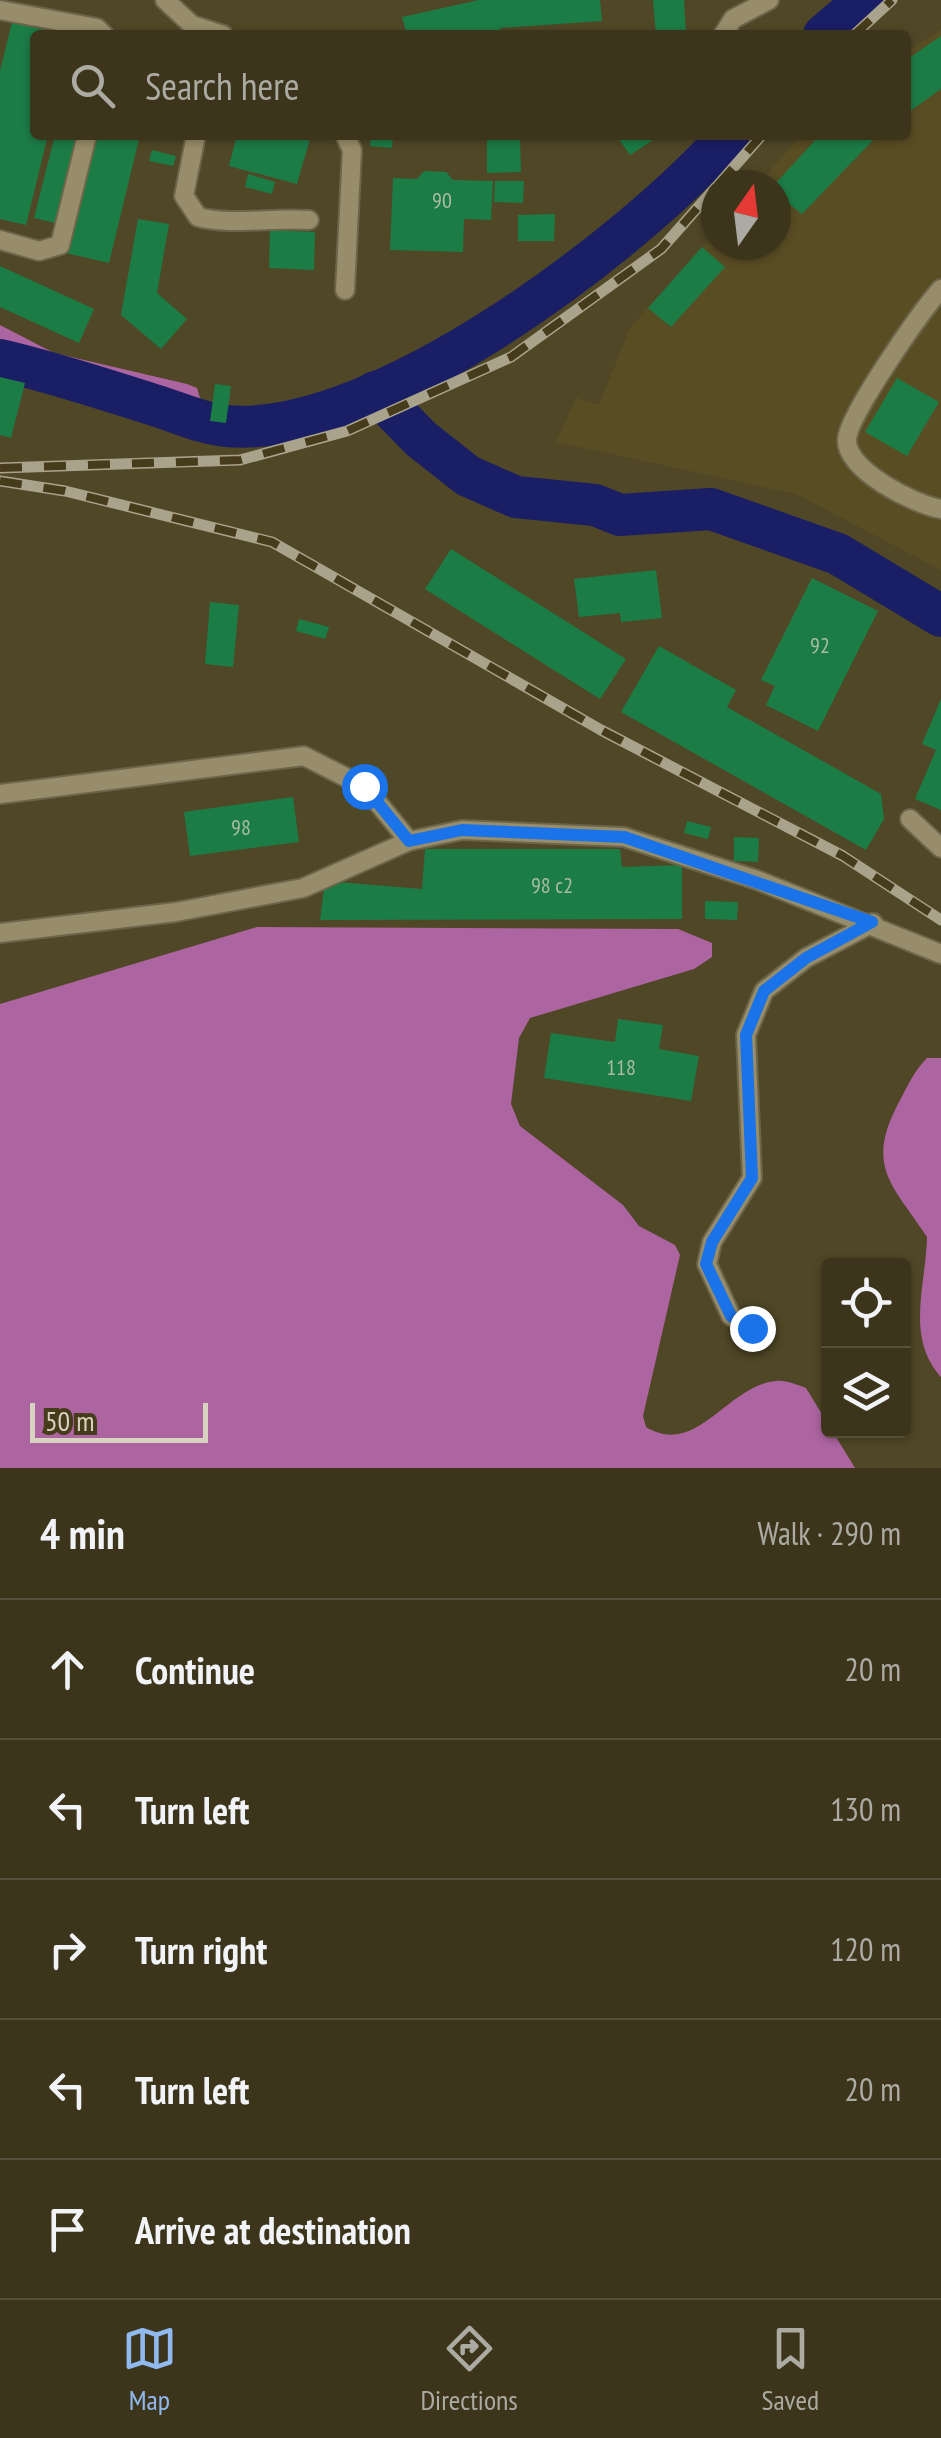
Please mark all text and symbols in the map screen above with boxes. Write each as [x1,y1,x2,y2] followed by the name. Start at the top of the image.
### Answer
[30,30,911,140] search box
[65,58,120,113] icon: search
[145,61,299,110] text: Search here
[701,170,791,260] north arrow
[432,186,452,214] house number: 90
[810,631,830,659] house number: 92
[342,764,388,810] route start
[231,813,251,841] house number: 98
[531,871,573,899] house number: 98 с2
[606,1053,636,1081] house number: 118
[821,1258,911,1438] map controls
[821,1258,911,1348] button: locate
[730,1306,776,1352] route end
[821,1348,911,1438] button: layers
[30,1398,208,1442] scale bar
[45,1402,94,1439] text: 50 m
[40,1506,125,1561] text: 4 min
[757,1512,901,1554] text: Walk · 290 m
[40,1642,95,1697] icon: ahead
[135,1645,255,1694] text: Continue
[845,1648,901,1690] text: 20 m
[40,1782,95,1837] icon: left
[135,1785,249,1834] text: Turn left
[830,1788,901,1830] text: 130 m
[40,1922,95,1977] icon: right
[135,1925,267,1974] text: Turn right
[830,1928,901,1970] text: 120 m
[40,2062,95,2117] icon: left
[135,2065,249,2114] text: Turn left
[845,2068,901,2110] text: 20 m
[40,2202,95,2257] icon: arrive
[135,2205,411,2254] text: Arrive at destination
[122,2321,177,2418] tab: Map
[420,2321,518,2418] tab: Directions
[761,2321,819,2418] tab: Saved

